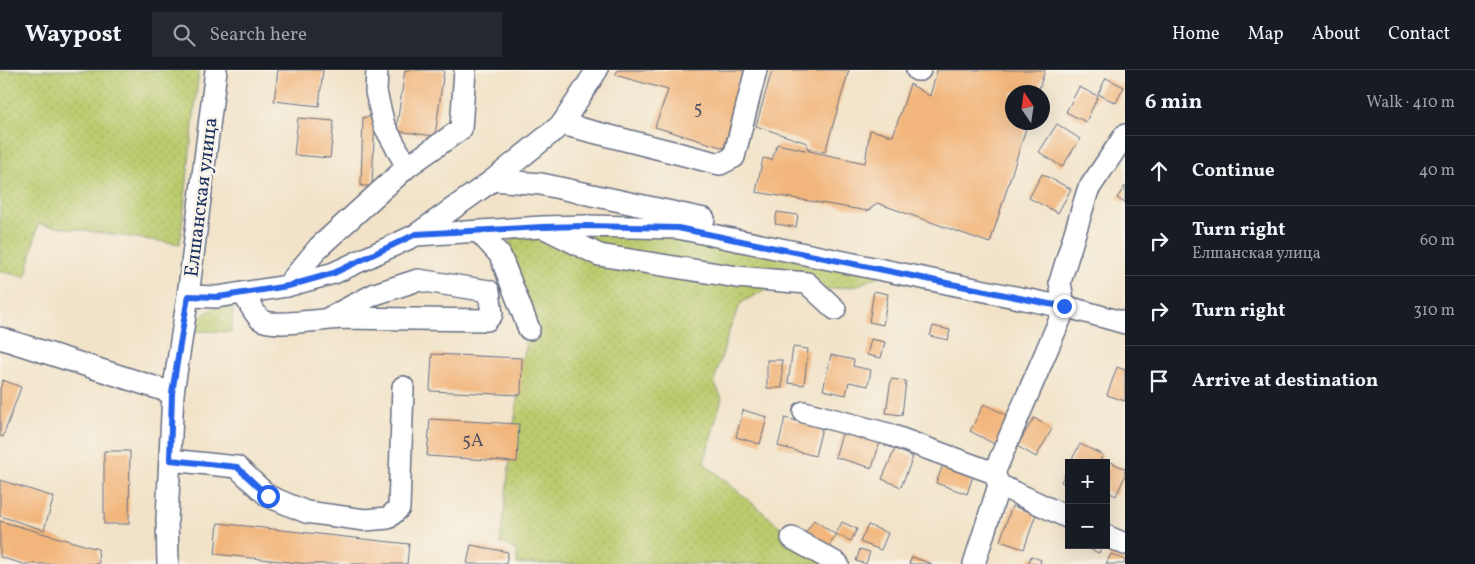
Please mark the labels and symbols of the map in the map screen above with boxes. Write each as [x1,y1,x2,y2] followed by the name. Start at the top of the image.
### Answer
[1005,85,1050,130] north arrow
[694,97,702,122] house number: 5
[178,116,226,279] street label: Елшанская улица
[1053,295,1076,318] route end
[462,429,484,454] house number: 5А
[257,485,280,508] route start

